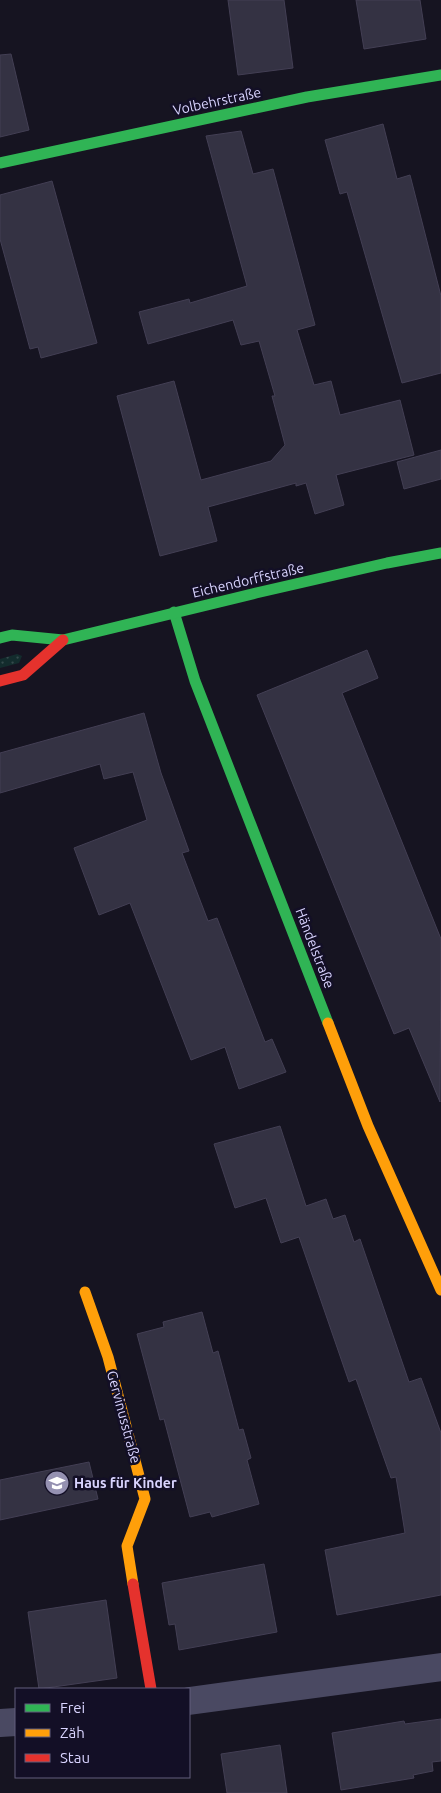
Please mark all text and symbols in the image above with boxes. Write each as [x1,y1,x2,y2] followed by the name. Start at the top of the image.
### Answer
[171,84,263,118] street label: Volbehrstraße
[191,559,305,601] street label: Eichendorffstraße
[292,906,338,990] street label: Händelstraße
[104,1369,144,1465] street label: Gervinusstraße
[44,1470,70,1496] school or university icon: Haus für Kinder
[74,1475,177,1491] place label: Haus für Kinder
[15,1688,190,1778] legend
[60,1699,85,1716] text: Frei
[60,1724,85,1741] text: Zäh
[60,1749,90,1766] text: Stau

